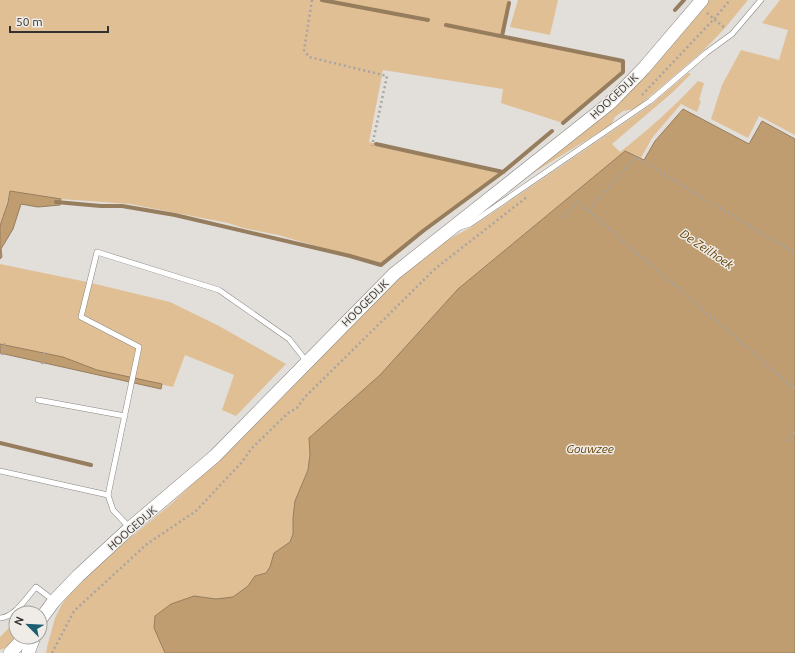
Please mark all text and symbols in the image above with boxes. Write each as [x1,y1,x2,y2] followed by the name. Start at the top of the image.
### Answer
[10,8,108,34] scale bar
[16,15,43,28] text: 50 m
[588,71,641,121] street label: HOOGEDIJK
[678,226,737,272] water label: De Zeilhoek
[339,277,391,329] street label: HOOGEDIJK
[566,442,614,455] water label: Gouwzee
[105,503,159,553] street label: HOOGEDIJK
[8,605,48,645] north arrow
[12,615,26,627] text: N

